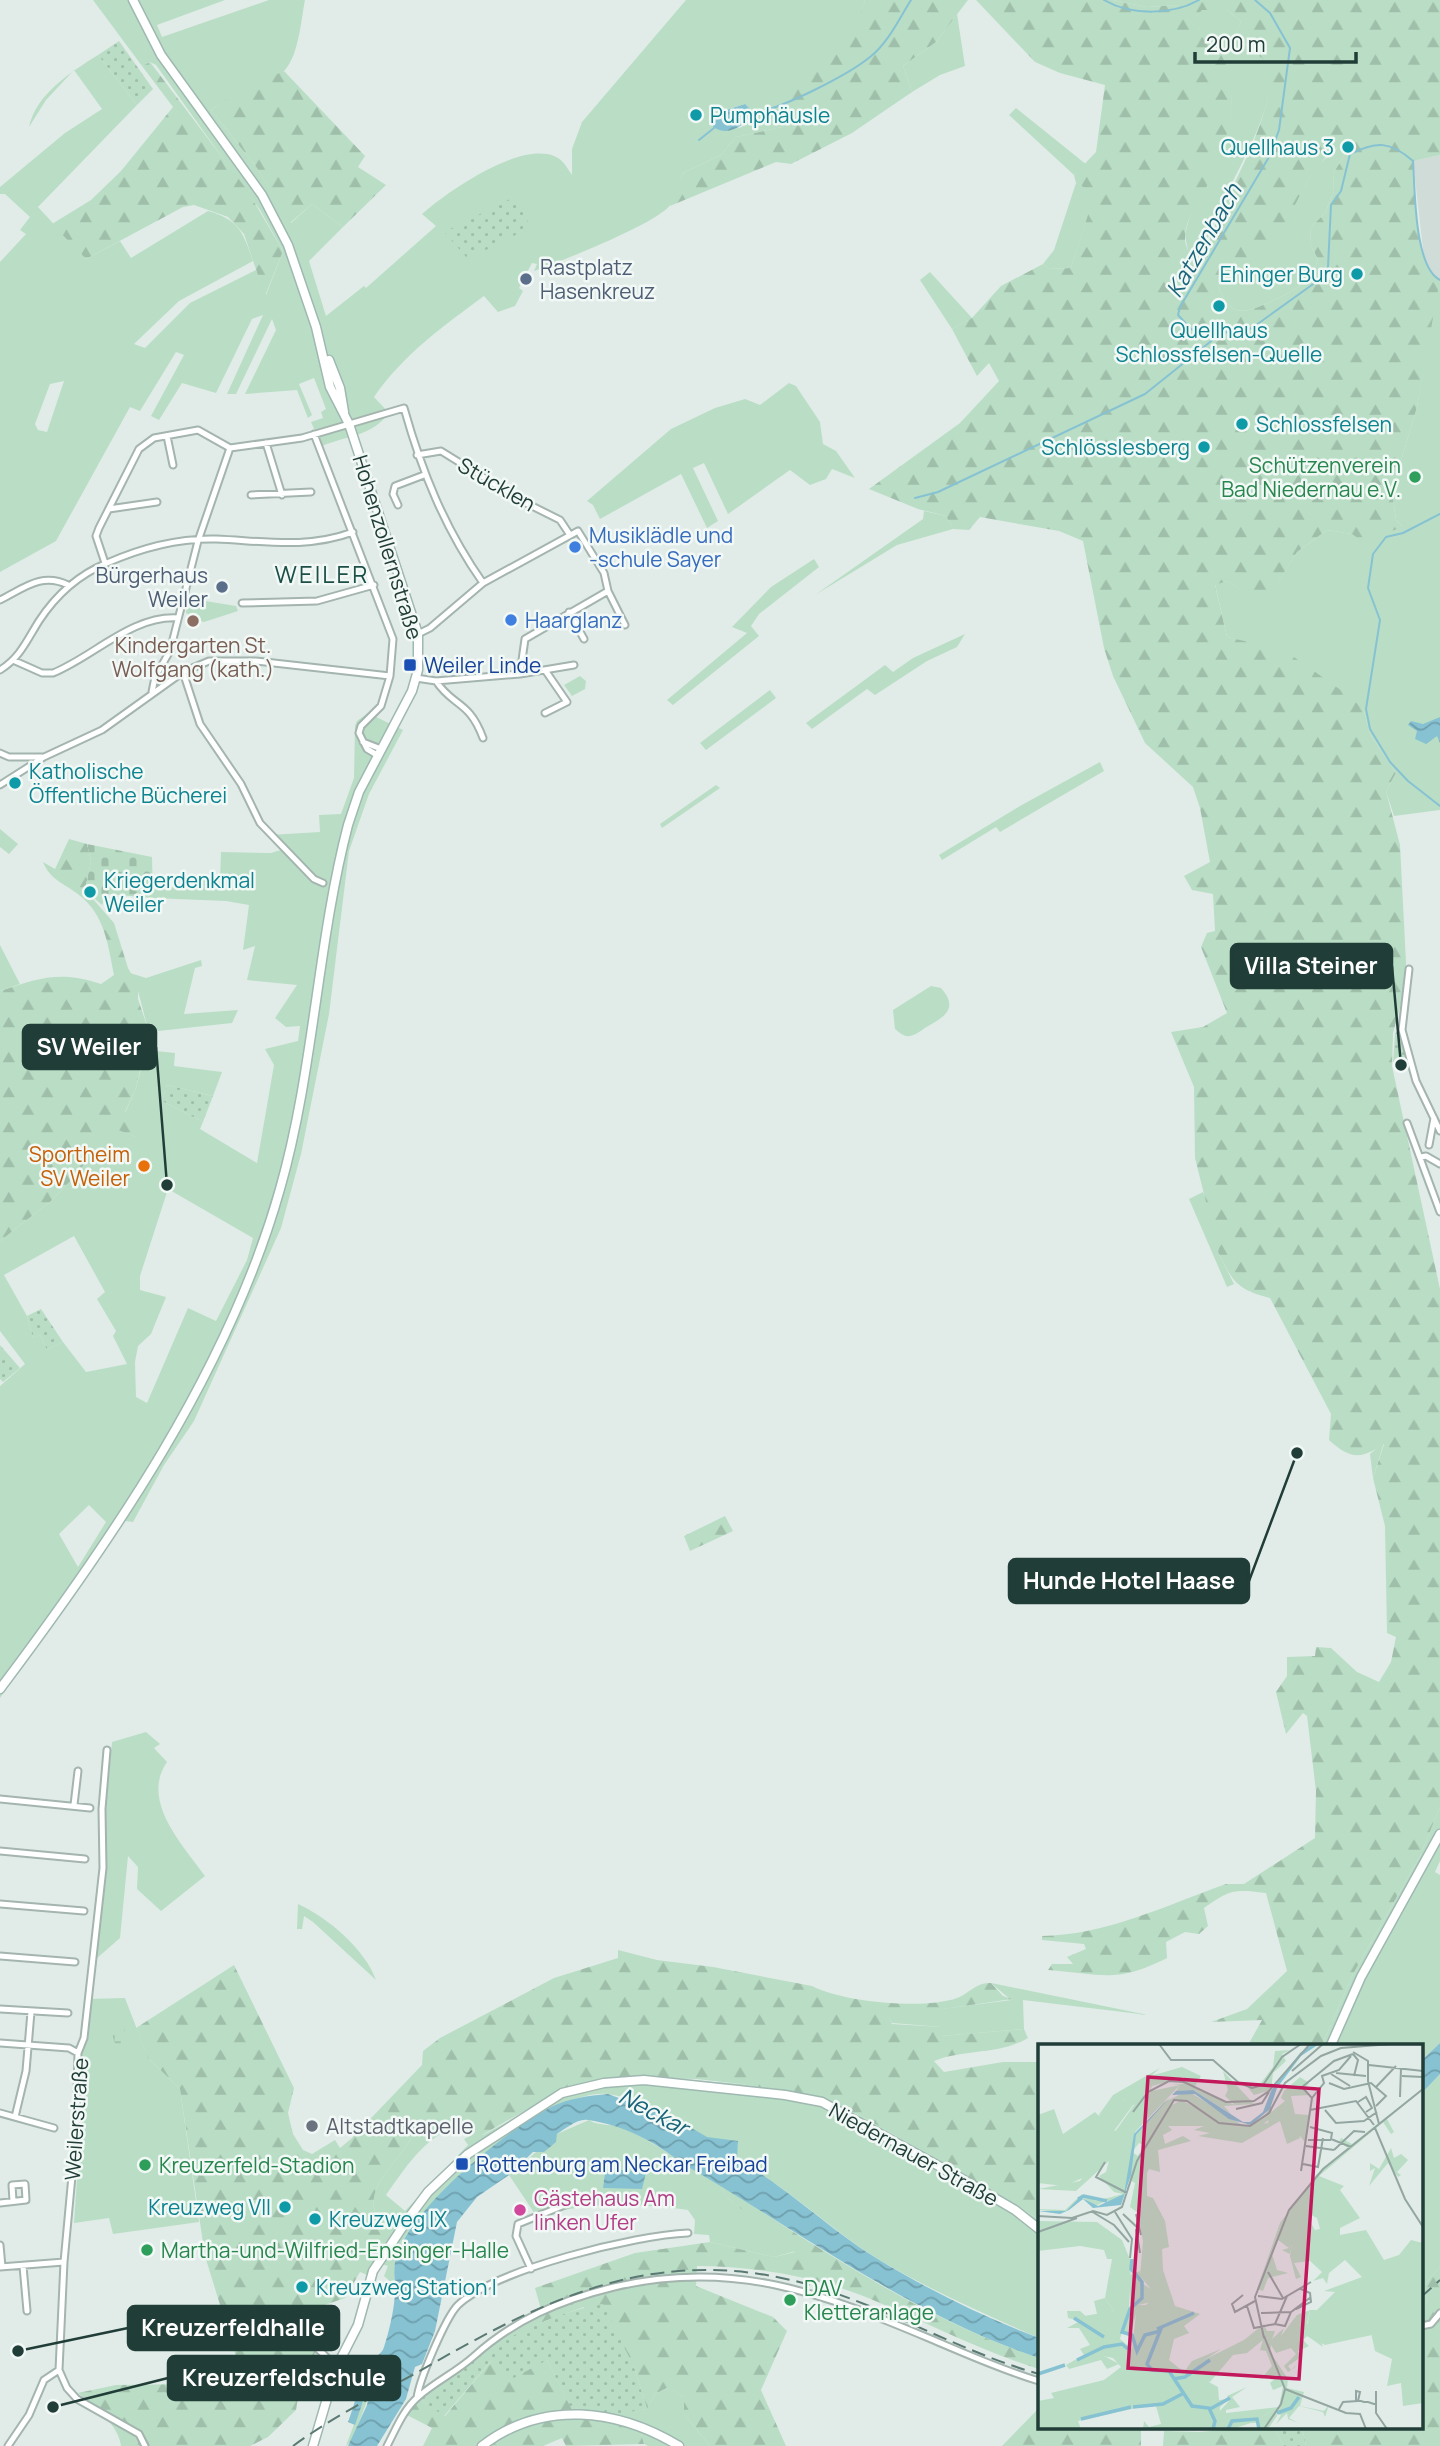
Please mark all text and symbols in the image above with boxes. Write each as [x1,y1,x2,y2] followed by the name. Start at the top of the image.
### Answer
[1195,21,1356,65] scale bar
[1206,30,1266,58] text: 200 m
[710,101,830,129] place label: Pumphäusle
[688,107,704,123] marker: Pumphäusle
[1221,133,1334,161] place label: Quellhaus 3
[1340,139,1356,155] marker: Quellhaus 3
[1158,176,1249,303] water label: Katzenbach
[540,253,655,305] place label: Rastplatz Hasenkreuz
[1220,260,1343,288] place label: Ehinger Burg
[1349,266,1365,282] marker: Ehinger Burg
[518,271,534,287] marker: Rastplatz Hasenkreuz
[1211,298,1227,314] marker: Quellhaus Schlossfelsen-Quelle
[1116,316,1322,368] place label: Quellhaus Schlossfelsen-Quelle
[1256,410,1392,438] place label: Schlossfelsen
[1234,416,1250,432] marker: Schlossfelsen
[1041,433,1190,461] place label: Schlösslesberg
[1196,439,1212,455] marker: Schlösslesberg
[347,451,429,643] street label: Hohenzollernstraße
[453,451,541,517] street label: Stücklen
[1221,451,1401,503] place label: Schützenverein Bad Niedernau e.V.
[1407,469,1423,485] marker: Schützenverein Bad Niedernau e.V.
[589,521,733,573] place label: Musiklädle und -schule Sayer
[567,539,583,555] marker: Musiklädle und -schule Sayer
[275,557,369,590] district label: WEILER
[96,561,208,613] place label: Bürgerhaus Weiler
[214,579,230,595] marker: Bürgerhaus Weiler
[525,606,622,634] place label: Haarglanz
[503,612,519,628] marker: Haarglanz
[185,613,201,629] marker: Kindergarten St. Wolfgang (kath.)
[112,631,274,683] place label: Kindergarten St. Wolfgang (kath.)
[424,651,541,679] place label: Weiler Linde
[402,657,418,673] marker: Weiler Linde
[29,757,227,809] place label: Katholische Öffentliche Bücherei
[7,775,23,791] marker: Katholische Öffentliche Bücherei
[104,866,255,918] place label: Kriegerdenkmal Weiler
[82,884,98,900] marker: Kriegerdenkmal Weiler
[1231,944,1392,988] callout: Villa Steiner
[1244,949,1378,981] text: Villa Steiner
[23,1025,156,1069] callout: SV Weiler
[37,1030,141,1062] text: SV Weiler
[29,1140,130,1192] place label: Sportheim SV Weiler
[136,1158,152,1174] marker: Sportheim SV Weiler
[1009,1559,1249,1603] callout: Hunde Hotel Haase
[1023,1564,1235,1596] text: Hunde Hotel Haase
[1038,2044,1422,2428] inset map
[58,2057,94,2181] street label: Weilerstraße
[614,2079,697,2144] water label: Neckar
[824,2096,1004,2212] street label: Niedernauer Straße
[326,2112,473,2140] place label: Altstadtkapelle
[304,2118,320,2134] marker: Altstadtkapelle
[476,2150,768,2178] place label: Rottenburg am Neckar Freibad
[159,2151,354,2179] place label: Kreuzerfeld-Stadion
[454,2156,470,2172] marker: Rottenburg am Neckar Freibad
[137,2157,153,2173] marker: Kreuzerfeld-Stadion
[534,2184,675,2236] place label: Gästehaus Am linken Ufer
[148,2193,271,2221] place label: Kreuzweg VII
[277,2199,293,2215] marker: Kreuzweg VII
[512,2202,528,2218] marker: Gästehaus Am linken Ufer
[329,2205,447,2233] place label: Kreuzweg IX
[307,2211,323,2227] marker: Kreuzweg IX
[161,2236,509,2264] place label: Martha-und-Wilfried-Ensinger-Halle
[139,2242,155,2258] marker: Martha-und-Wilfried-Ensinger-Halle
[316,2273,497,2301] place label: Kreuzweg Station I
[804,2274,934,2326] place label: DAV Kletteranlage
[294,2279,310,2295] marker: Kreuzweg Station I
[782,2292,798,2308] marker: DAV Kletteranlage
[128,2306,339,2350] callout: Kreuzerfeldhalle
[141,2311,325,2343] text: Kreuzerfeldhalle
[168,2356,400,2400] callout: Kreuzerfeldschule
[182,2361,386,2393] text: Kreuzerfeldschule

